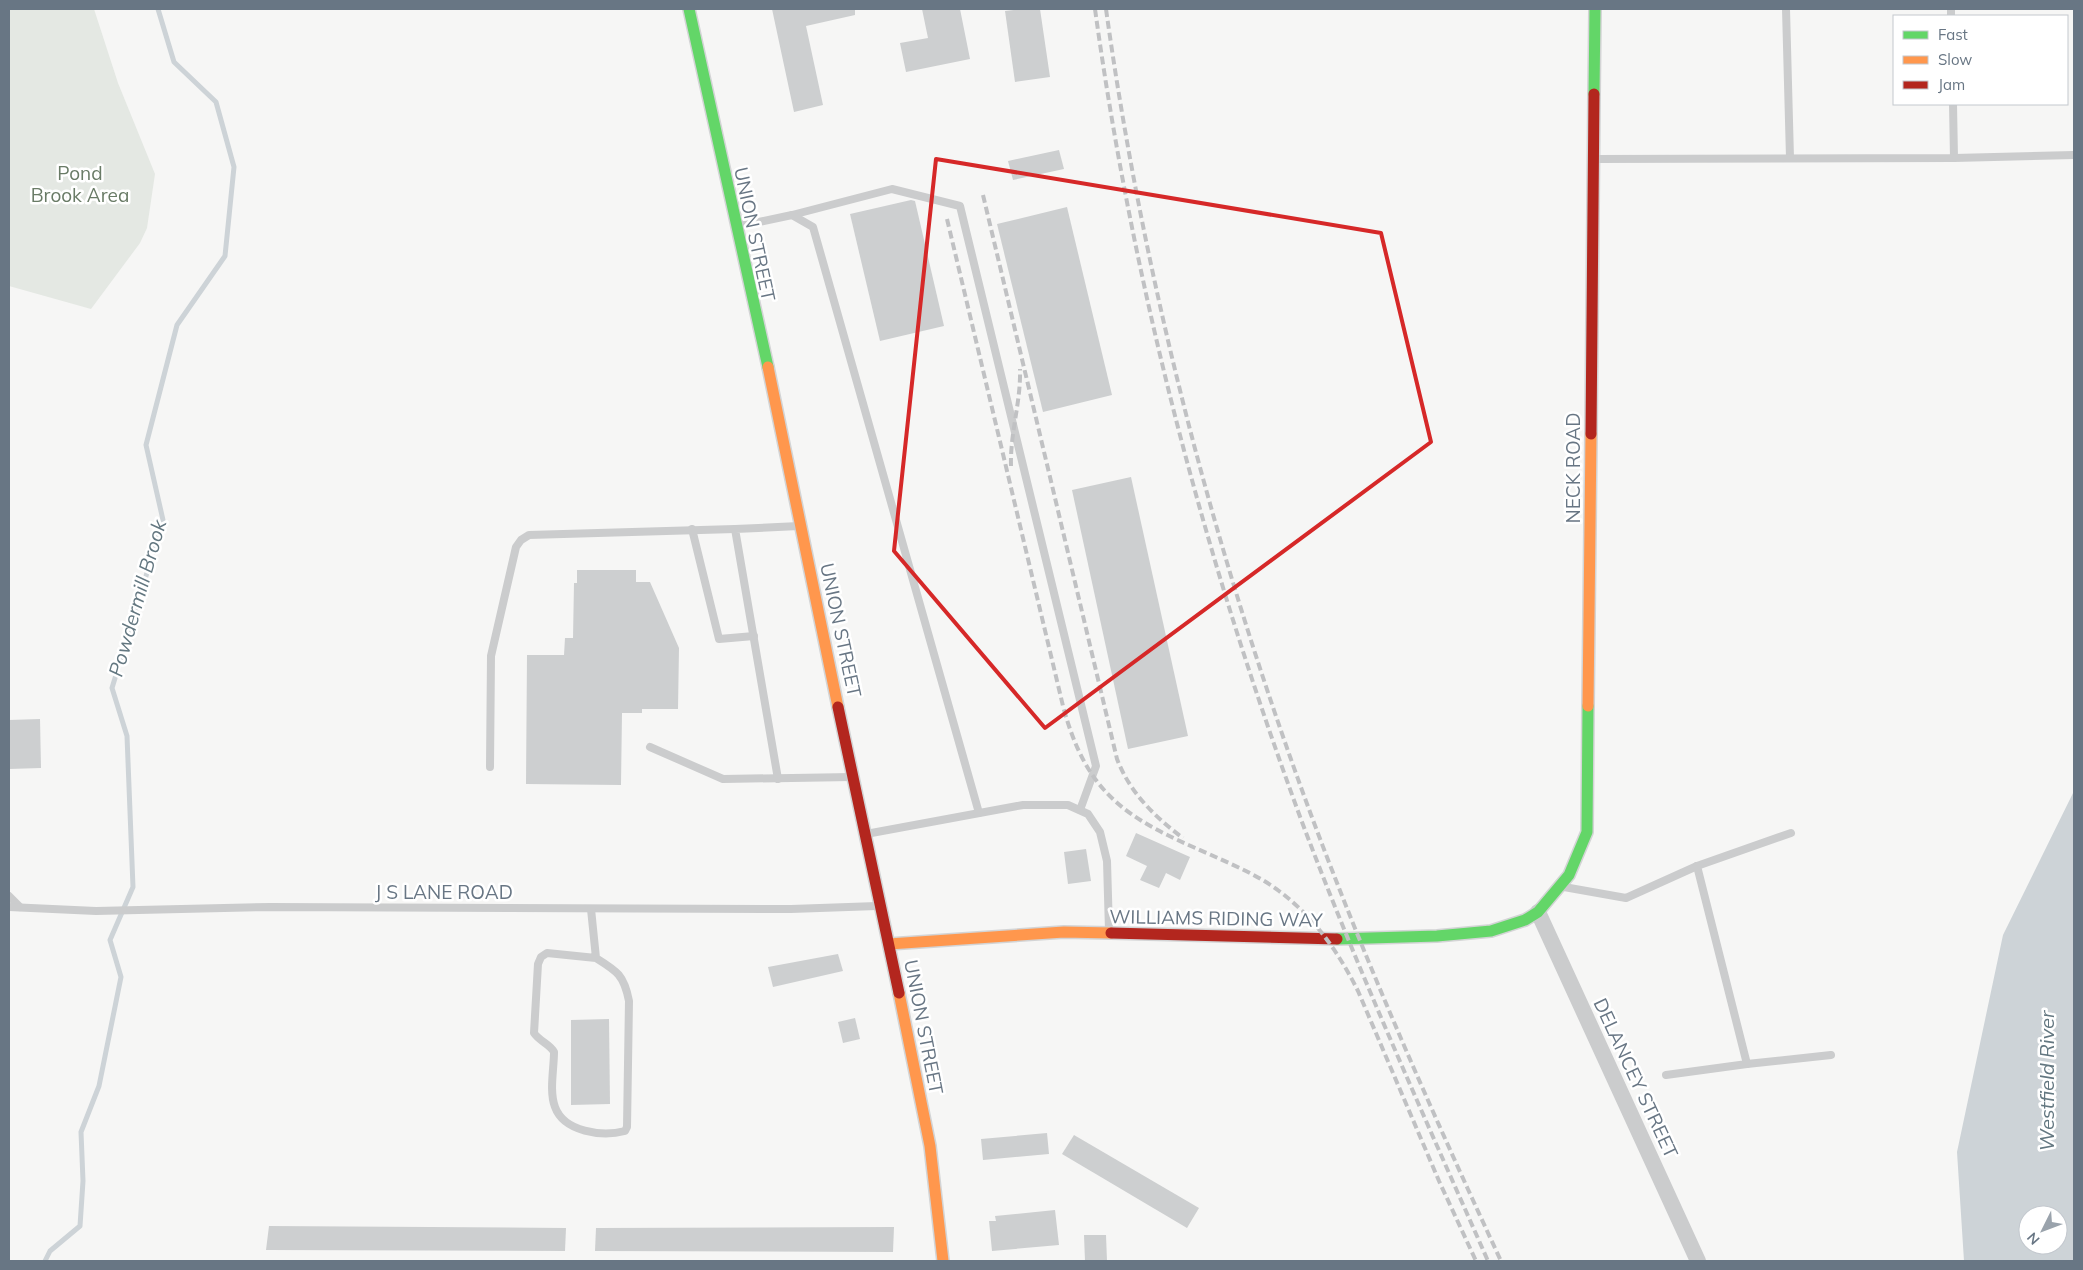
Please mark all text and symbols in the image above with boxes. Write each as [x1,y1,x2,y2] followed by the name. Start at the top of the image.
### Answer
[1893,15,2068,105] legend
[1938,25,1968,44] text: Fast
[1938,50,1972,69] text: Slow
[1938,75,1965,94] text: Jam
[31,161,129,207] park label: Pond Brook Area
[729,165,781,304] street label: UNION STREET
[1561,413,1585,523] street label: NECK ROAD
[103,516,172,679] water label: Powdermill Brook
[815,561,867,700] street label: UNION STREET
[375,880,513,904] street label: J S LANE ROAD
[1109,904,1323,932] street label: WILLIAMS RIDING WAY
[899,958,949,1097] street label: UNION STREET
[1588,994,1684,1162] street label: DELANCEY STREET
[2034,1010,2059,1151] water label: Westfield River
[2018,1205,2068,1255] north arrow
[2023,1229,2044,1249] text: N

